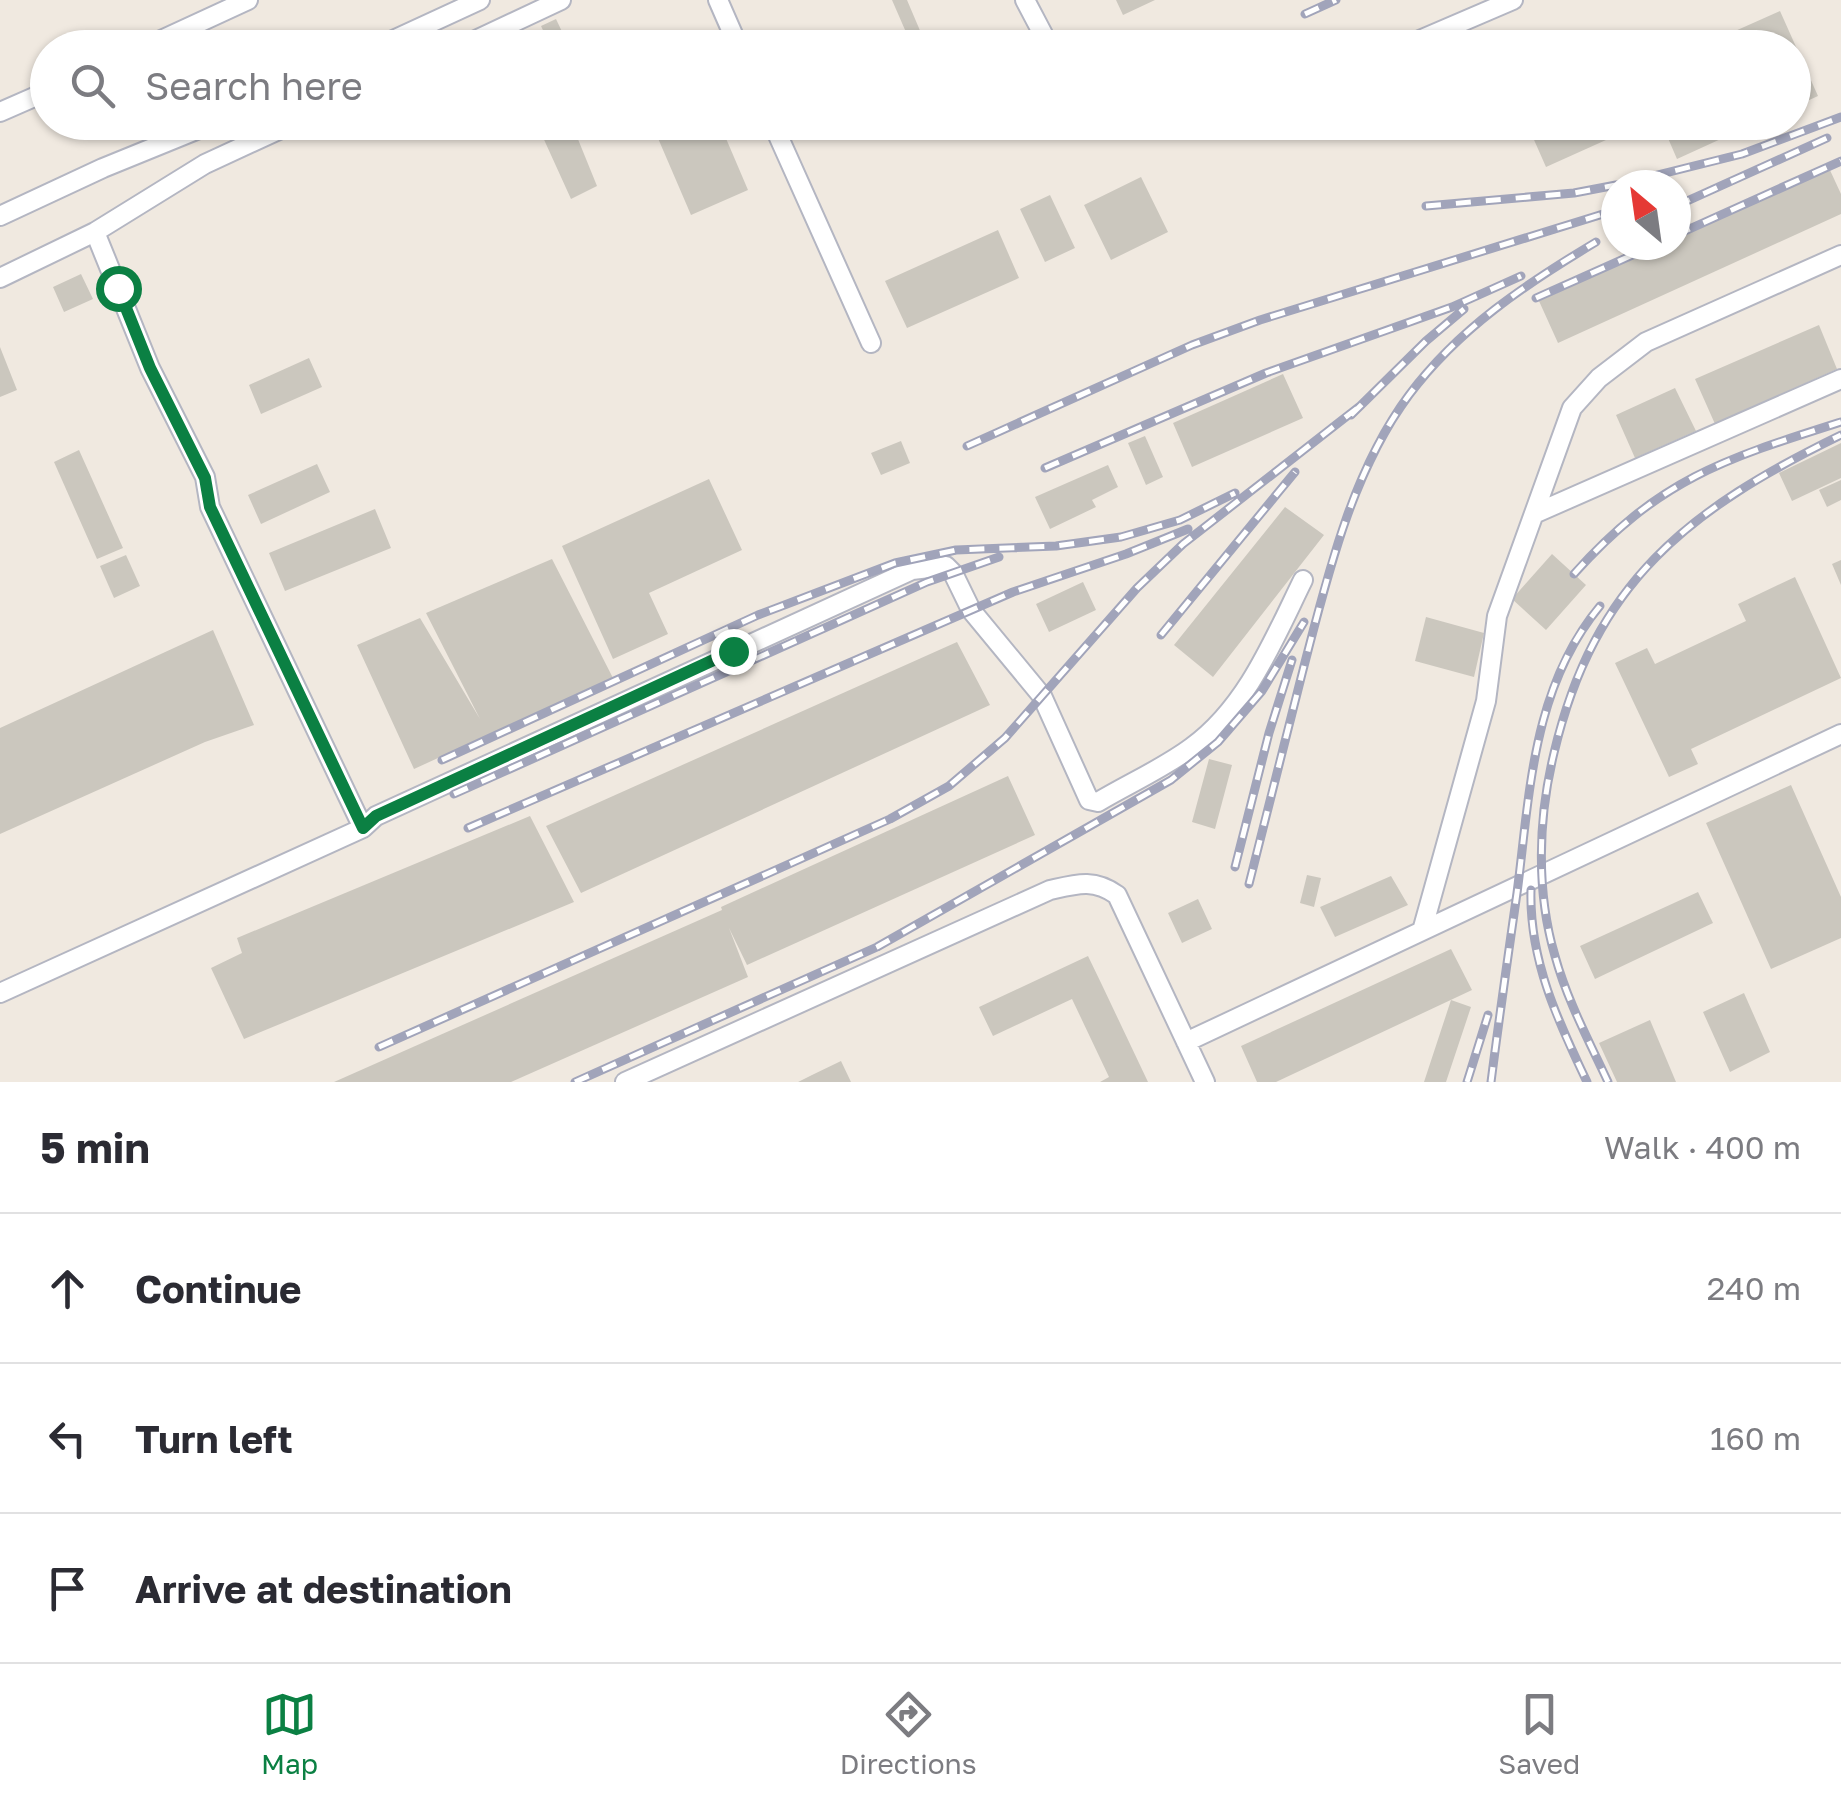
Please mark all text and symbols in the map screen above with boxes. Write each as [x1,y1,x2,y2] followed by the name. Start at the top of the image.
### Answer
[30,30,1811,140] search box
[65,58,120,113] icon: search
[145,63,363,108] text: Search here
[1601,170,1691,260] north arrow
[96,266,142,312] route start
[711,629,757,675] route end
[40,1122,150,1172] text: 5 min
[1604,1128,1801,1166] text: Walk · 400 m
[40,1261,95,1316] icon: ahead
[135,1266,301,1311] text: Continue
[1707,1269,1801,1307] text: 240 m
[40,1411,95,1466] icon: left
[135,1416,293,1461] text: Turn left
[1710,1419,1801,1457] text: 160 m
[40,1561,95,1616] icon: arrive
[135,1566,512,1611] text: Arrive at destination
[261,1687,318,1780] tab: Map
[840,1687,977,1780] tab: Directions
[1498,1687,1580,1780] tab: Saved

